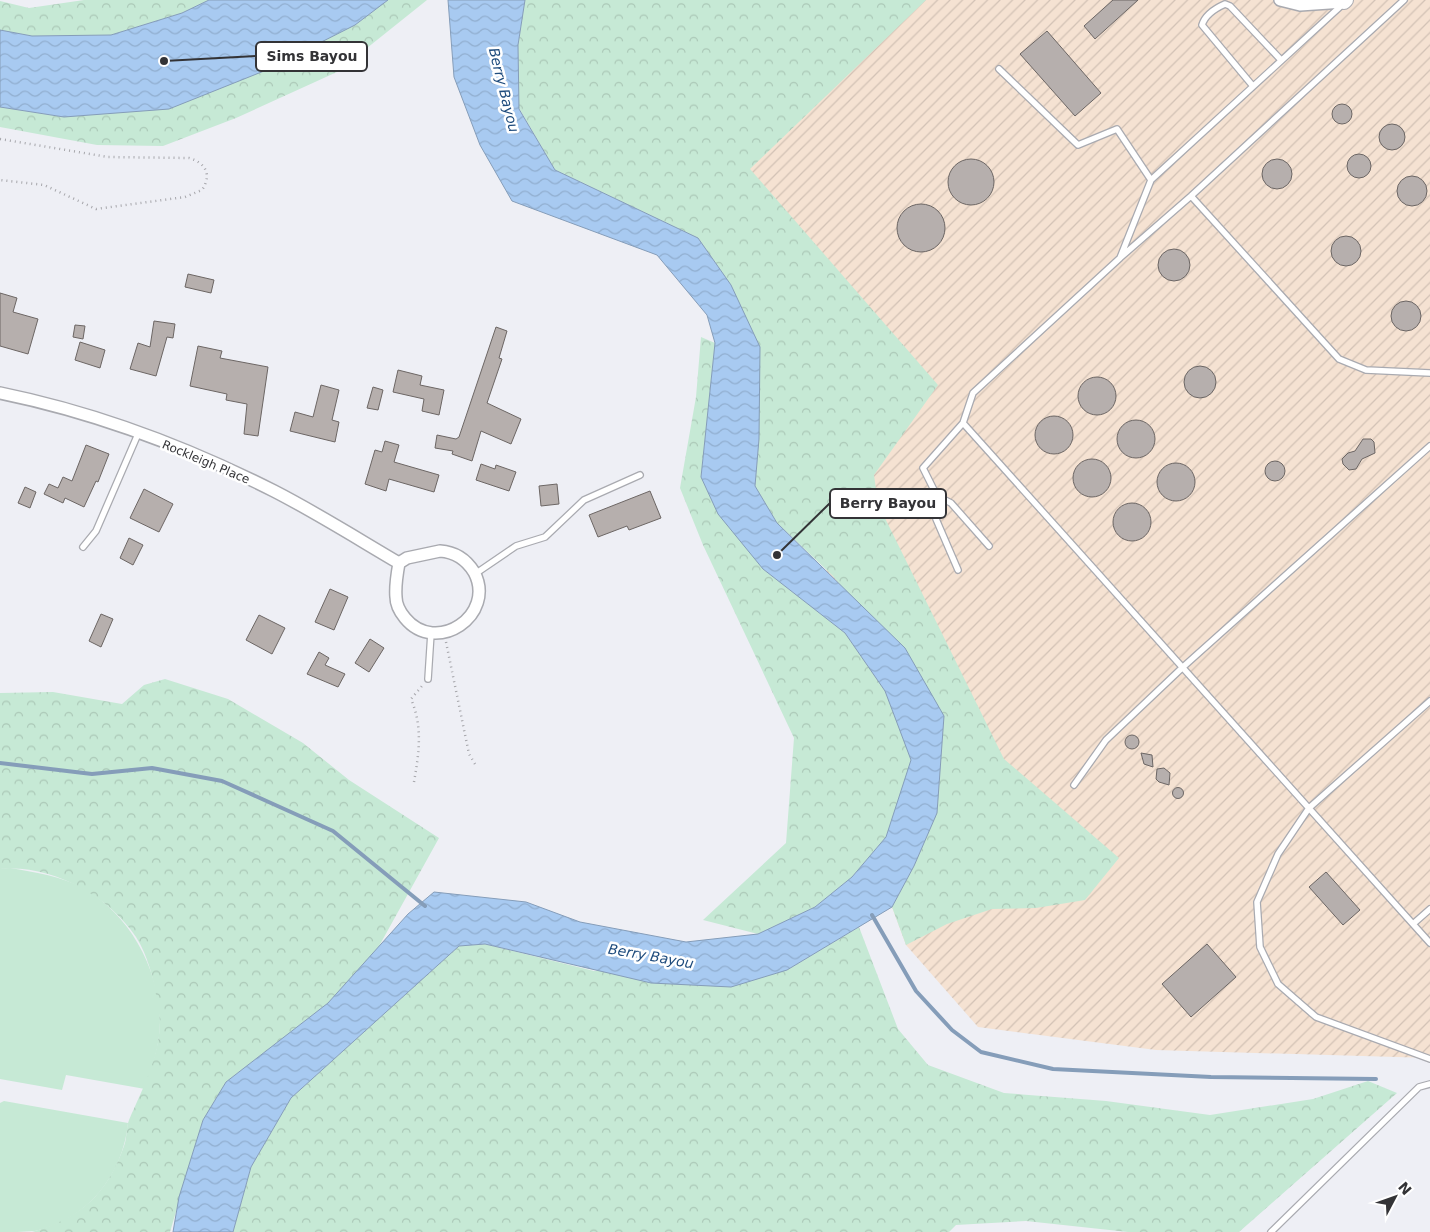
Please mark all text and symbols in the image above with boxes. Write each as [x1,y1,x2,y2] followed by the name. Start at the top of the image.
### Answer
[256,42,367,71] callout: Sims Bayou
[486,46,522,134] water label: Berry Bayou
[266,48,358,64] text: Sims Bayou
[160,437,252,487] street label: Rockleigh Place
[830,489,946,518] callout: Berry Bayou
[840,495,936,511] text: Berry Bayou
[607,941,695,971] water label: Berry Bayou
[1370,1172,1420,1222] north arrow
[1395,1179,1415,1198] text: N

